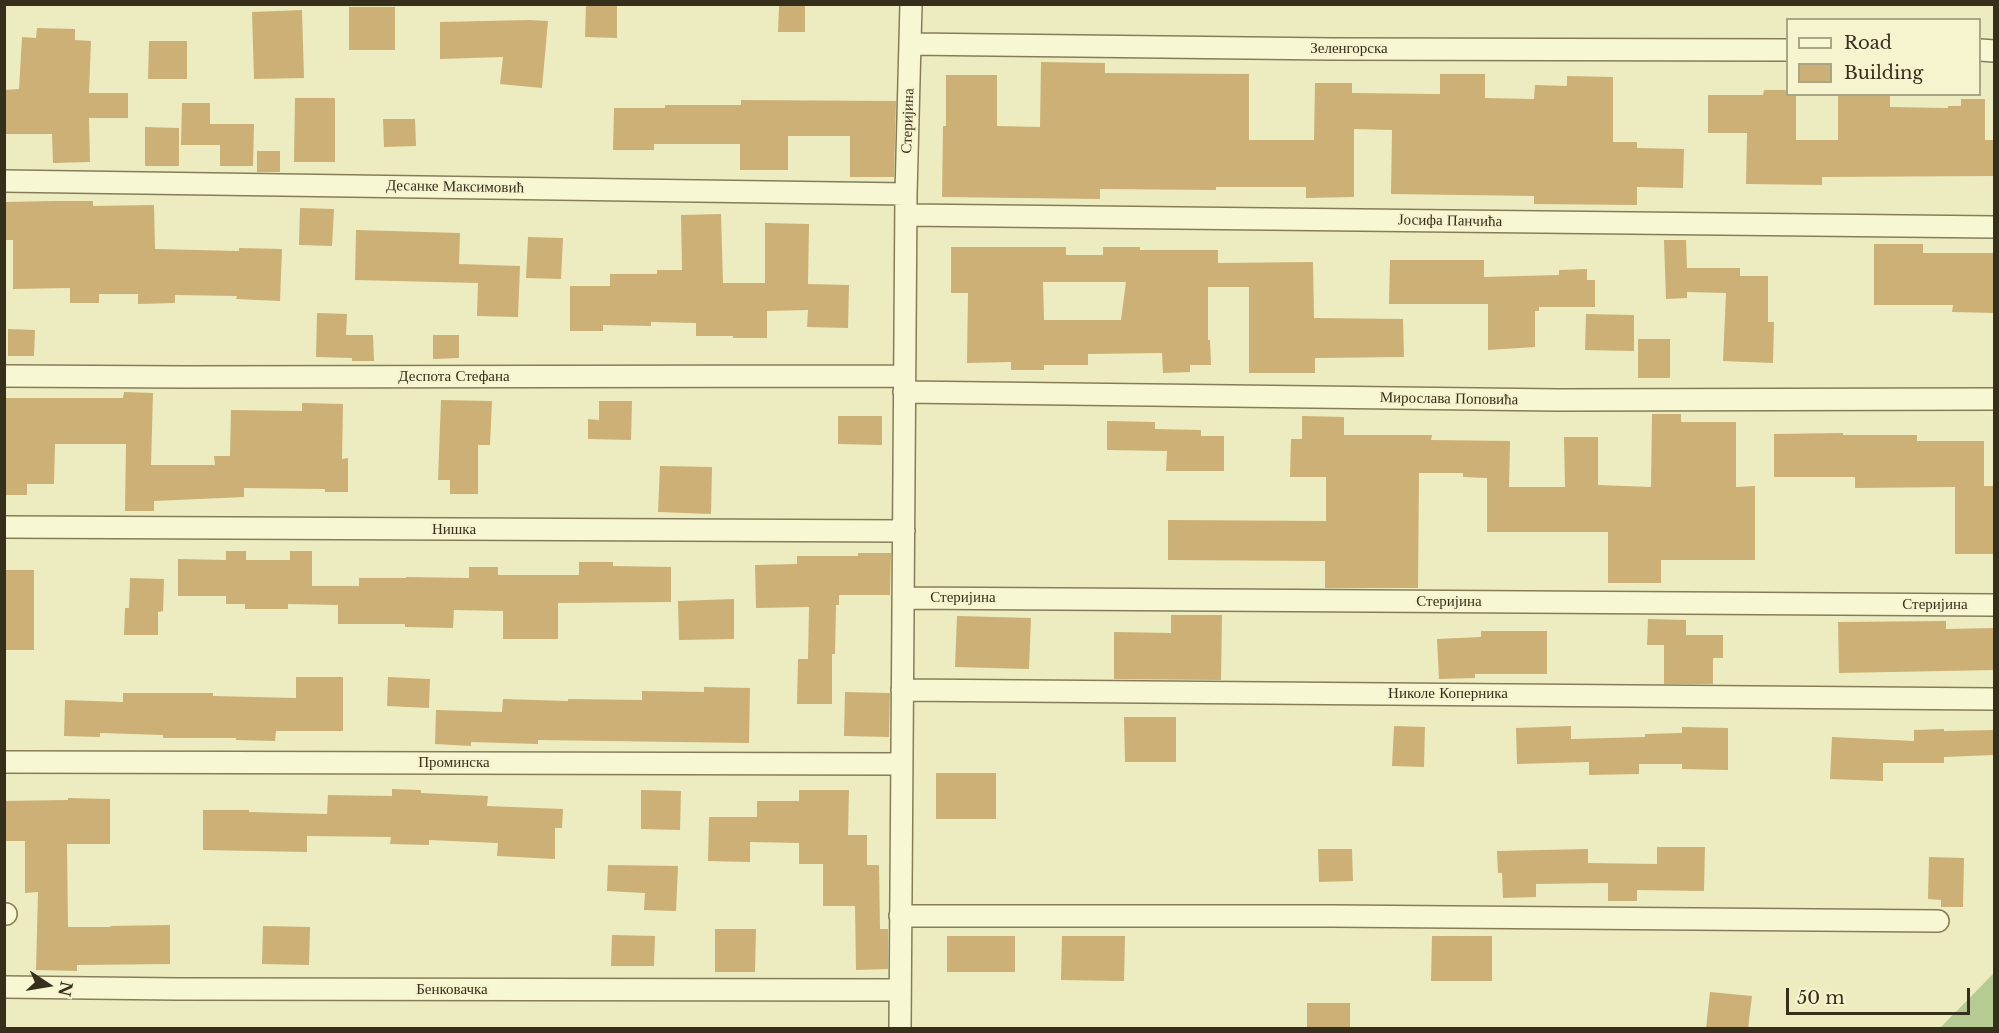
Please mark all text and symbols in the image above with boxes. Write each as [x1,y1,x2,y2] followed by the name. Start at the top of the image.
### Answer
[1786,18,1981,96] legend
[1844,32,1892,54] text: Road
[1310,40,1388,58] street label: Зеленгорска
[1844,62,1923,84] text: Building
[898,88,918,154] street label: Стеријина
[386,177,524,197] street label: Десанке Максимовић
[1398,211,1502,231] street label: Јосифа Панчића
[398,368,510,386] street label: Деспота Стефана
[1380,389,1518,409] street label: Мирослава Поповића
[432,521,476,539] street label: Нишка
[930,589,996,607] street label: Стеријина
[1416,593,1482,611] street label: Стеријина
[1902,596,1968,614] street label: Стеријина
[1388,685,1508,703] street label: Николе Коперника
[418,754,490,772] street label: Проминска
[18,955,78,1015] north arrow
[1789,976,1974,1014] scale bar
[54,979,77,998] text: N
[416,981,488,999] street label: Бенковачка
[1797,987,1845,1009] text: 50 m

